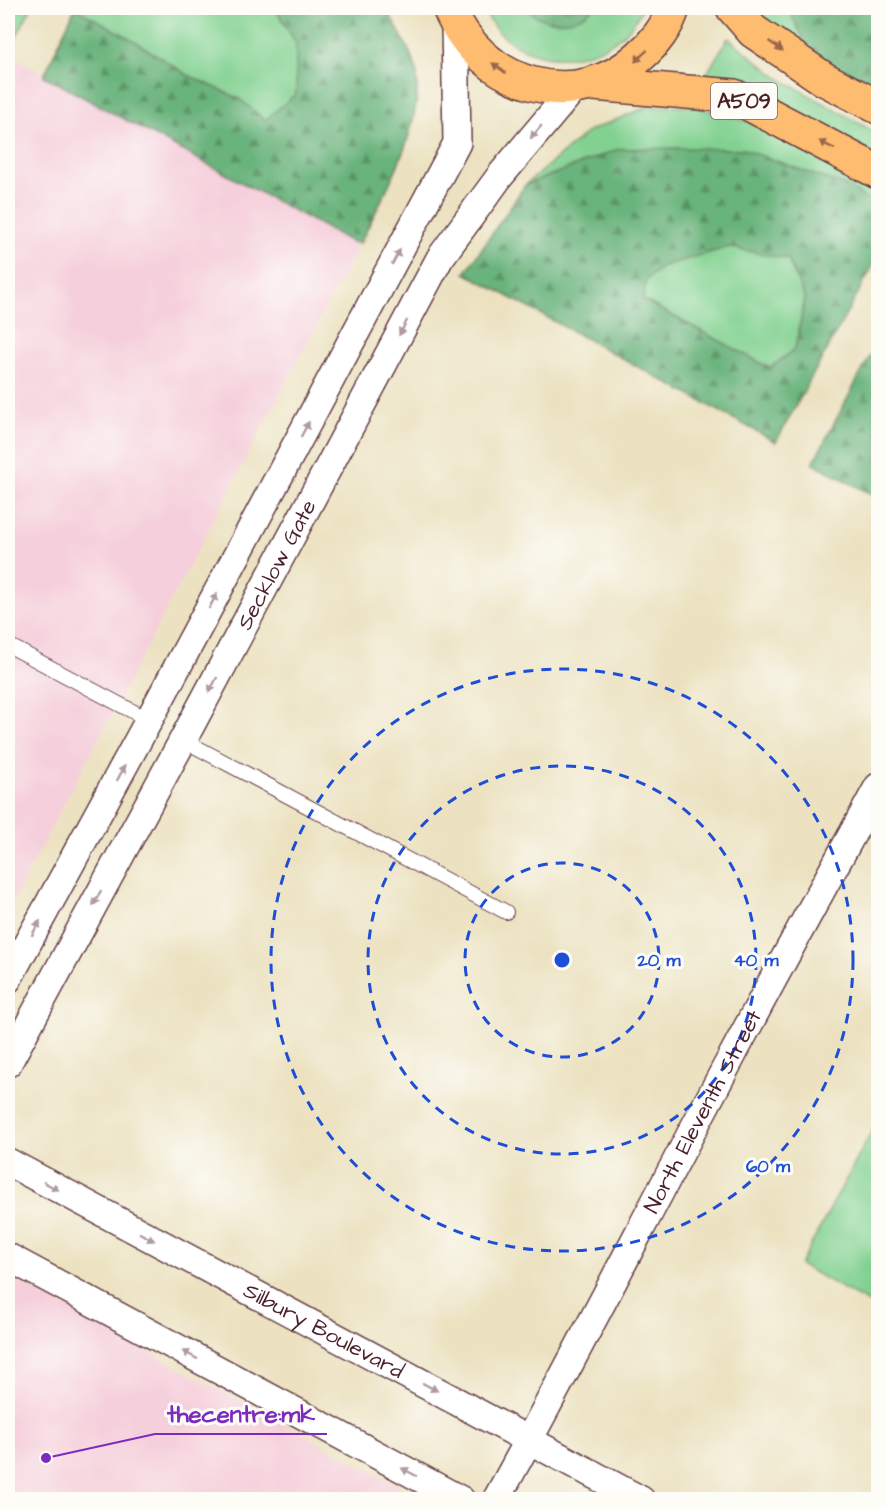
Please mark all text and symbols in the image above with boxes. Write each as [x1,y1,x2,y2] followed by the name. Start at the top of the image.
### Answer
[768,41,785,52] one-way arrow
[634,48,648,62] one-way arrow
[491,63,506,75] one-way arrow
[711,83,777,119] road number: A509
[530,124,543,139] one-way arrow
[818,140,835,149] one-way arrow
[391,248,401,265] one-way arrow
[398,319,408,336] one-way arrow
[299,420,309,438] one-way arrow
[229,494,324,635] street label: Secklow Gate
[208,592,218,609] one-way arrow
[208,677,218,694] one-way arrow
[116,764,126,781] one-way arrow
[92,889,102,906] one-way arrow
[31,919,41,936] one-way arrow
[637,948,681,973] text: 20 m
[734,948,779,973] text: 40 m
[552,950,572,970] centre of rings
[636,1004,769,1219] street label: North Eleventh Street
[746,1154,791,1179] text: 60 m
[43,1181,60,1191] one-way arrow
[139,1232,156,1242] one-way arrow
[238,1275,410,1386] street label: Silbury Boulevard
[181,1350,198,1360] one-way arrow
[421,1382,438,1392] one-way arrow
[155,1392,327,1434] callout: thecentre:mk
[166,1398,315,1432] text: thecentre:mk
[400,1467,417,1477] one-way arrow

